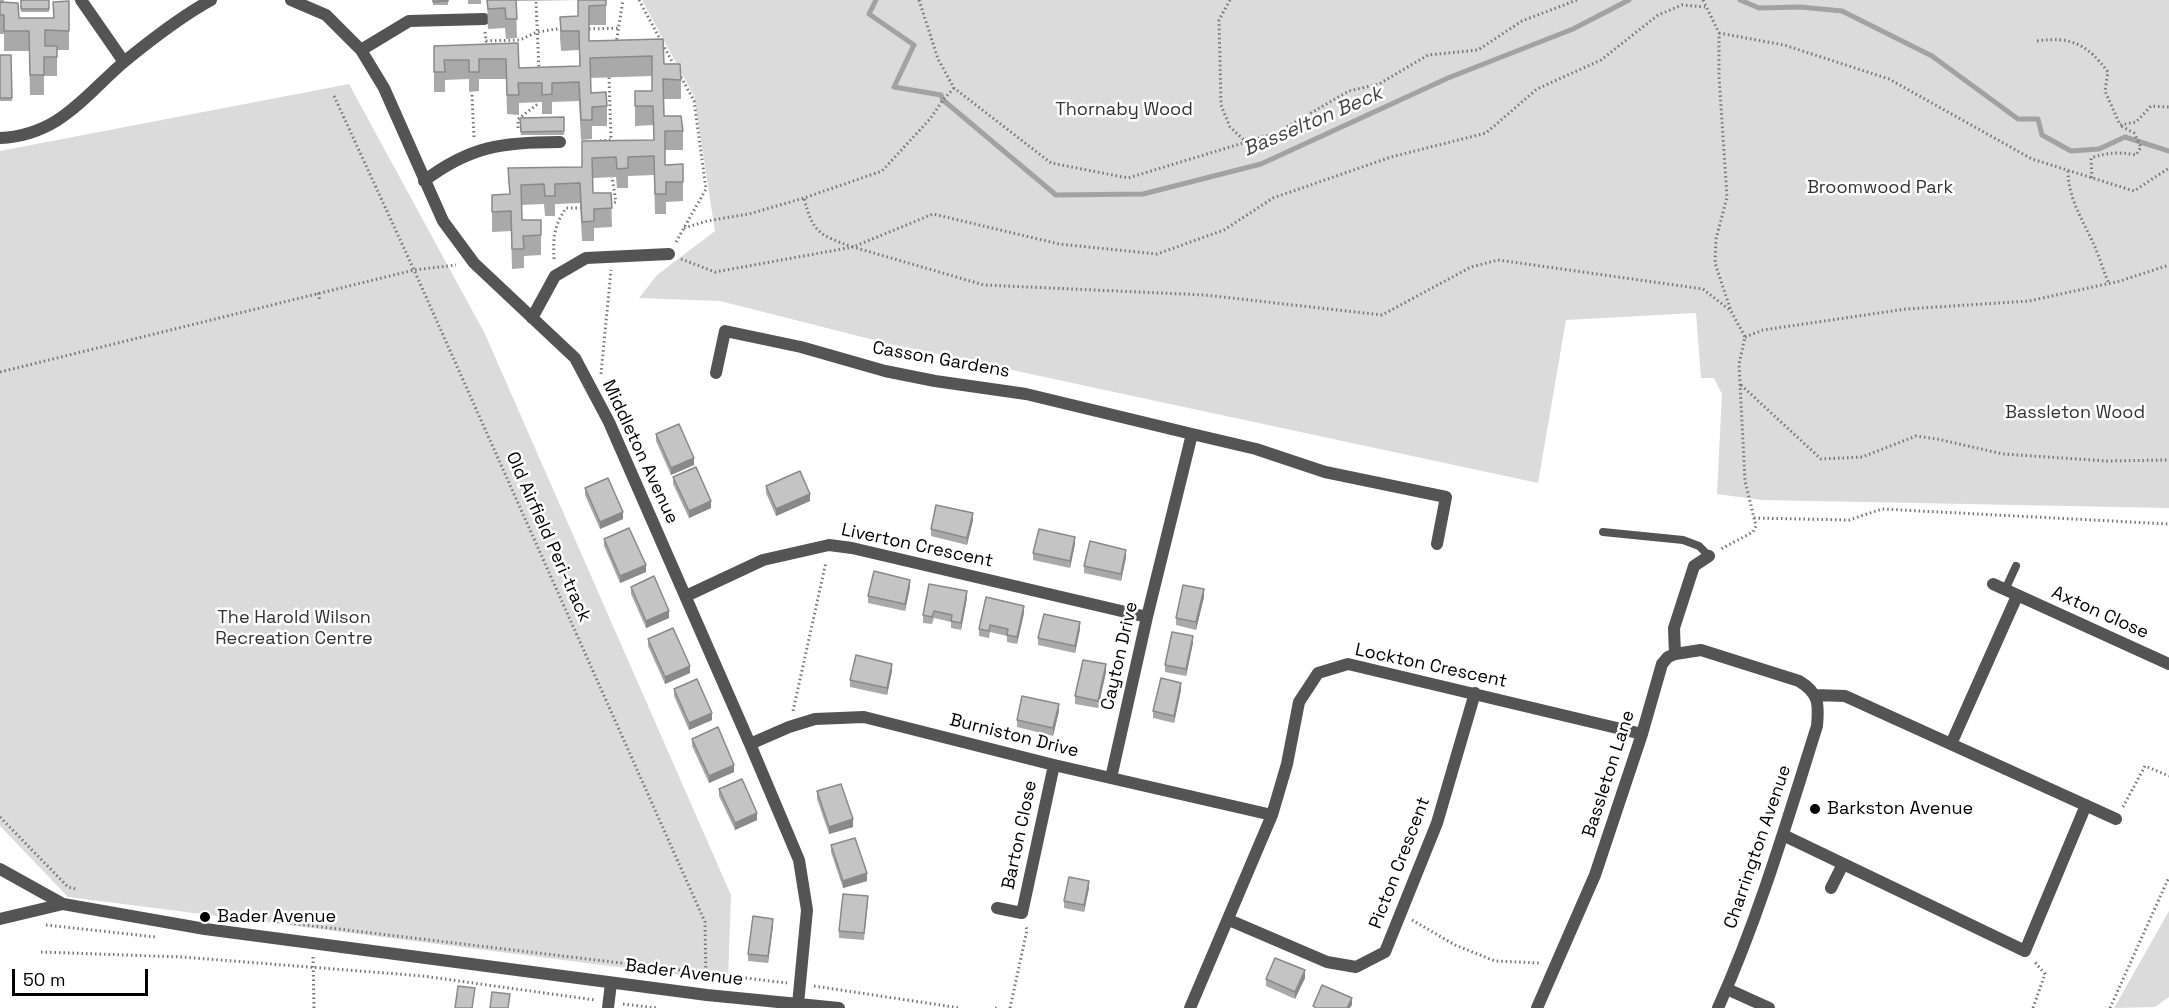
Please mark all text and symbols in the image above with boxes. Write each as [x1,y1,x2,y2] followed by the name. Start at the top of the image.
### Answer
[1240,82,1386,162] water label: Basselton Beck
[1055,99,1193,121] park label: Thornaby Wood
[1807,177,1953,199] park label: Broomwood Park
[871,337,1011,383] street label: Casson Gardens
[597,377,683,527] street label: Middleton Avenue
[2005,402,2145,424] park label: Bassleton Wood
[501,449,595,625] street label: Old Airfield Peri-track
[839,519,995,573] street label: Liverton Crescent
[2048,582,2152,644] street label: Axton Close
[1097,600,1143,712] street label: Cayton Drive
[215,607,373,650] park label: The Harold Wilson Recreation Centre
[1353,639,1509,693] street label: Lockton Crescent
[1578,708,1640,840] street label: Bassleton Lane
[947,710,1081,762] street label: Burniston Drive
[1720,762,1796,932] street label: Charrington Avenue
[998,778,1042,892] street label: Barton Close
[1365,794,1435,932] street label: Picton Crescent
[1827,798,1973,820] place label: Barkston Avenue
[1808,802,1822,816] marker: Barkston Avenue
[217,906,336,928] place label: Bader Avenue
[198,910,212,924] marker: Bader Avenue
[624,955,744,991] street label: Bader Avenue
[15,957,152,995] scale bar
[23,968,65,991] text: 50 m

